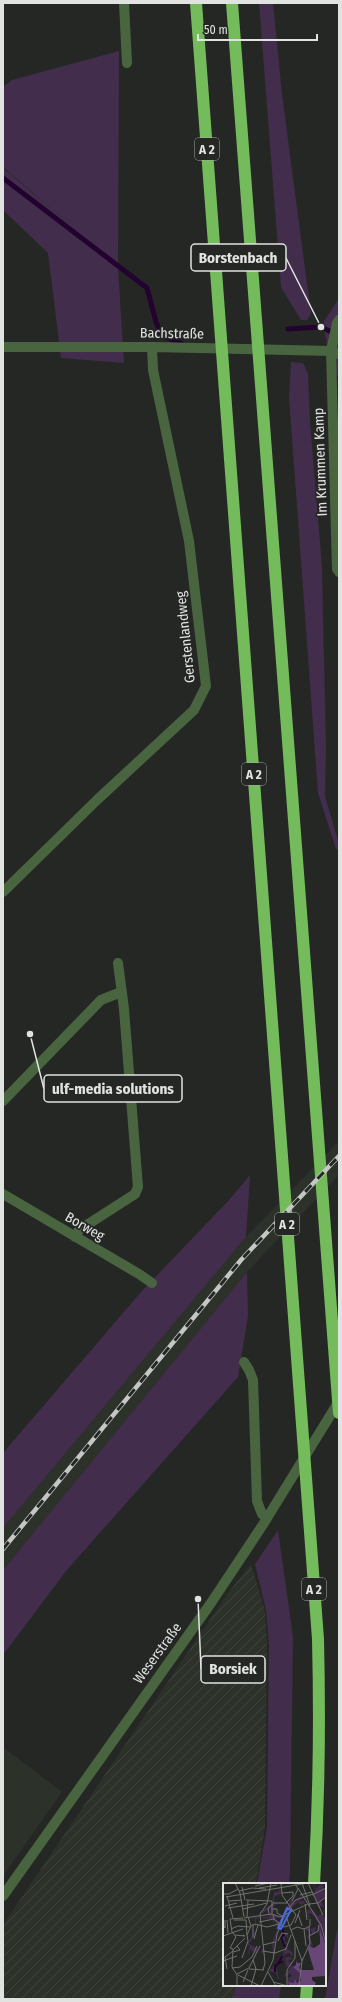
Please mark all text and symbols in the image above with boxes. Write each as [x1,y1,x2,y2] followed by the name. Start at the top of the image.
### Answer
[198,16,317,42] scale bar
[204,23,228,37] text: 50 m
[195,138,219,160] road number: A 2
[191,244,286,271] callout: Borstenbach
[199,249,277,267] text: Borstenbach
[140,324,204,343] street label: Bachstraße
[310,407,331,517] street label: Im Krummen Kamp
[172,590,199,684] street label: Gerstenlandweg
[242,763,266,785] road number: A 2
[44,1075,182,1102] callout: ulf-media solutions
[52,1080,174,1098] text: ulf-media solutions
[62,1208,108,1245] street label: Borweg
[275,1213,299,1235] road number: A 2
[302,1578,326,1600] road number: A 2
[130,1619,185,1687] street label: Weserstraße
[201,1656,265,1683] callout: Borsiek
[209,1660,257,1678] text: Borsiek
[223,1883,326,1986] inset map

